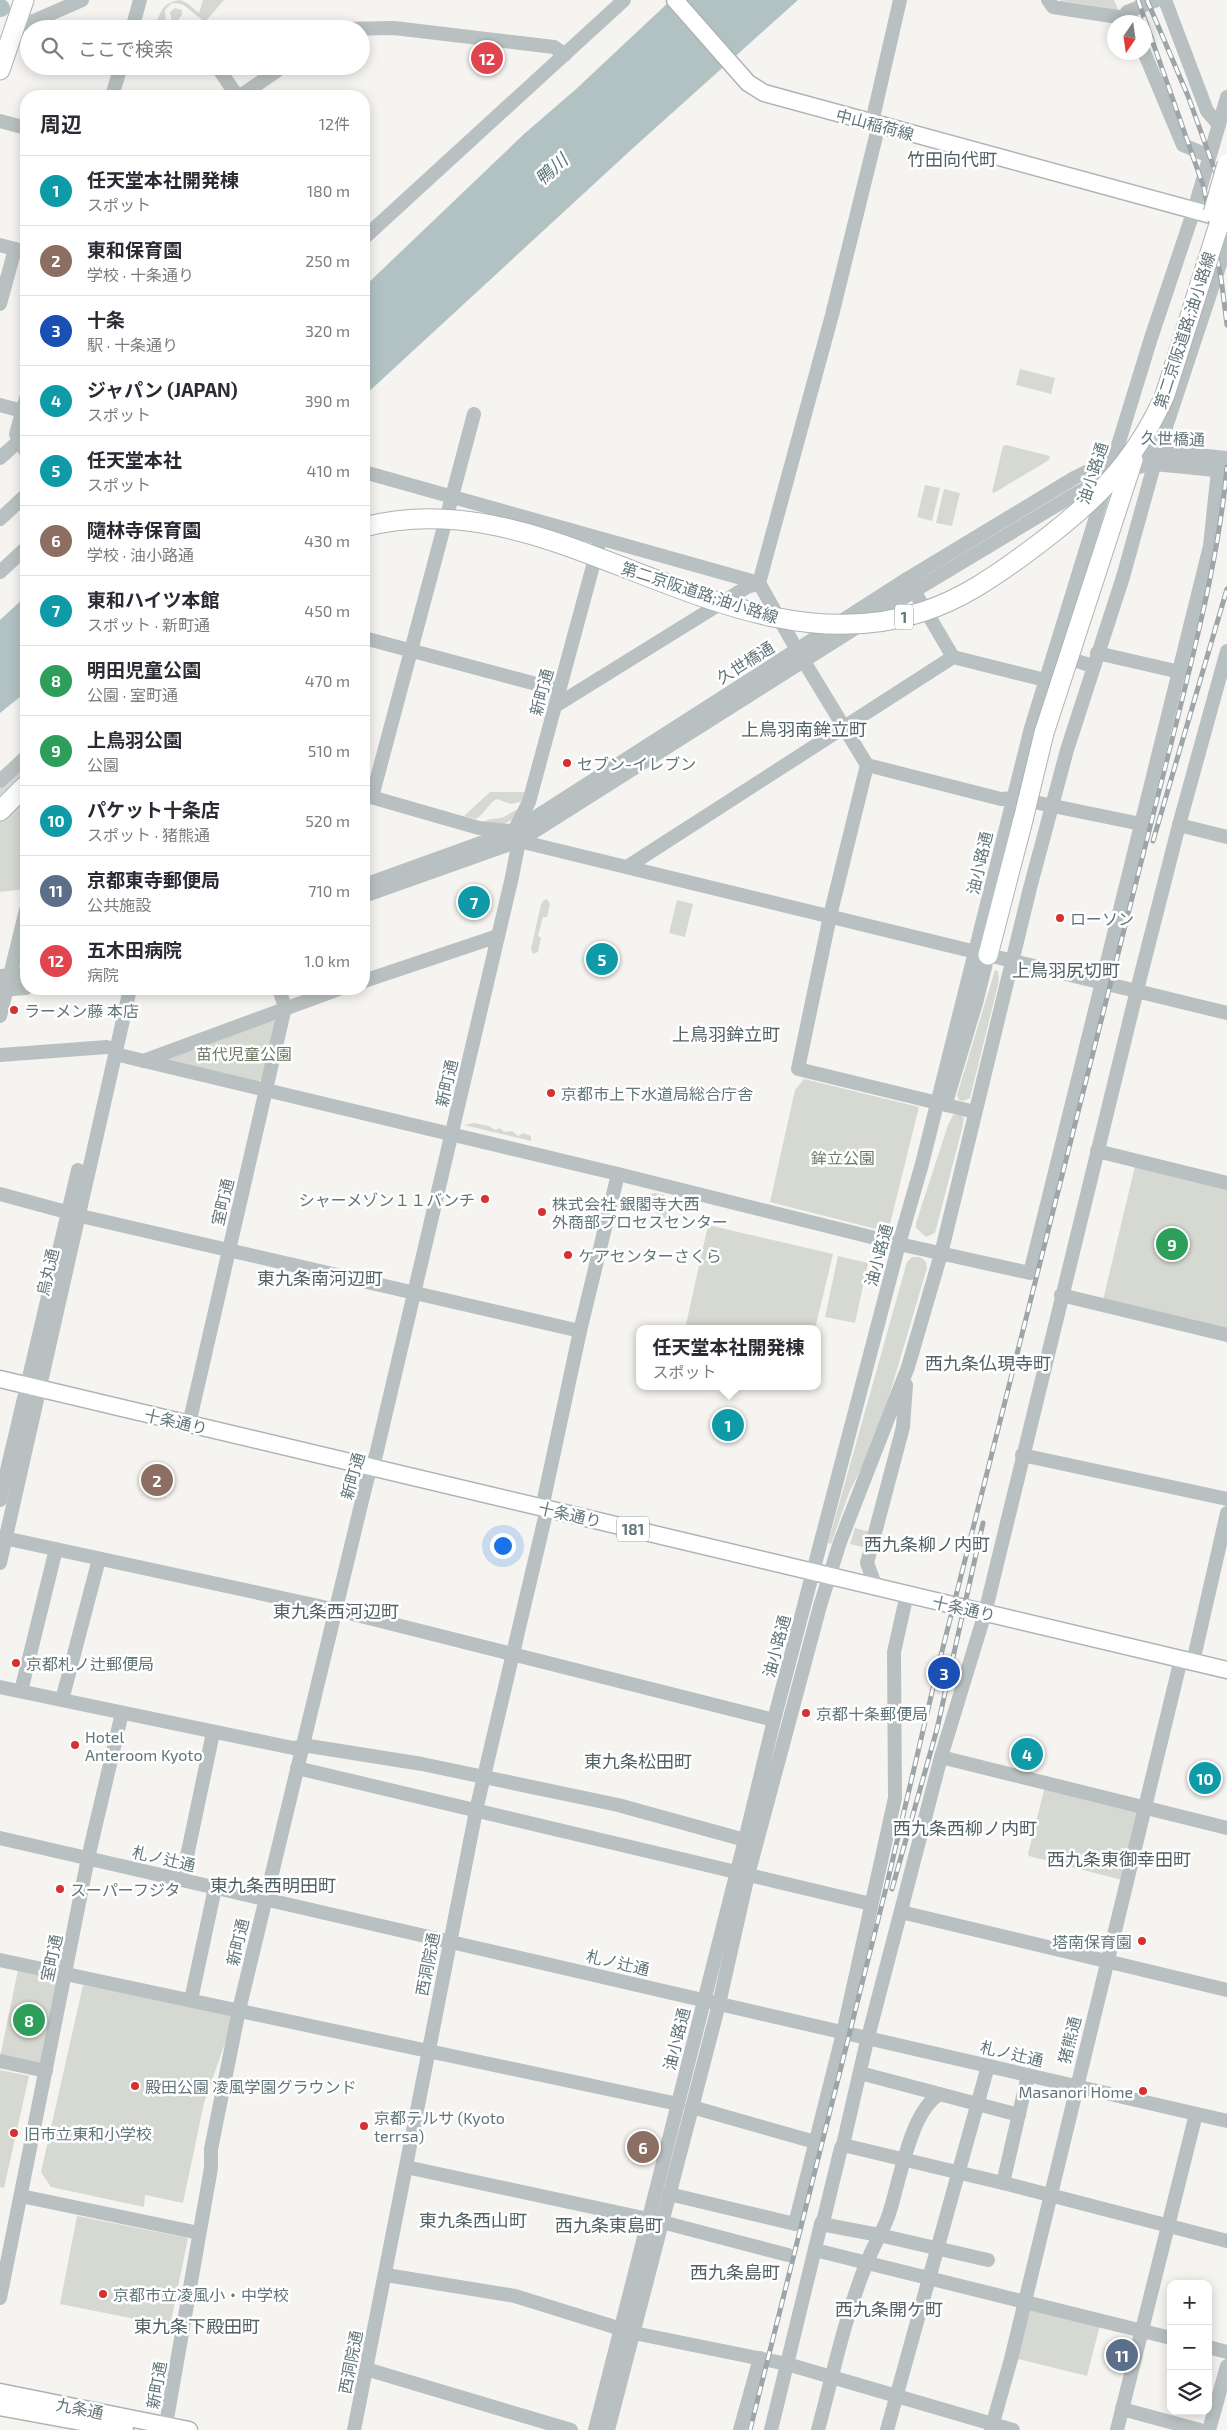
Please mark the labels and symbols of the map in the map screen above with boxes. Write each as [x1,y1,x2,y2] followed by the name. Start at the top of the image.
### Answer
[1107,15,1152,60] north arrow
[471,39,503,77] pin: 12
[834,104,916,144] street label: 中山稲荷線
[530,147,573,189] water label: 鴨川
[907,148,997,170] district label: 竹田向代町
[1150,249,1218,411] street label: 第二京阪道路;油小路線
[1141,427,1205,449] street label: 久世橋通
[1073,440,1111,506] street label: 油小路通
[619,558,781,626] street label: 第二京阪道路;油小路線
[895,604,913,630] road number: 1
[713,637,777,687] street label: 久世橋通
[526,666,556,718] street label: 新町通
[741,718,867,740] district label: 上鳥羽南鉾立町
[577,754,696,773] place label: セブン-イレブン
[561,757,573,769] marker: セブン-イレブン
[963,830,995,896] street label: 油小路通
[458,883,490,921] pin: 7
[1070,909,1134,928] place label: ローソン
[1054,912,1066,924] marker: ローソン
[586,940,618,978] pin: 5
[1012,959,1120,981] district label: 上鳥羽尻切町
[24,1001,139,1020] place label: ラーメン藤 本店
[8,1004,20,1016] marker: ラーメン藤 本店
[672,1023,780,1045] district label: 上鳥羽鉾立町
[196,1044,292,1063] park label: 苗代児童公園
[431,1057,461,1109] street label: 新町通
[561,1084,753,1103] place label: 京都市上下水道局総合庁舎
[545,1087,557,1099] marker: 京都市上下水道局総合庁舎
[811,1148,875,1167] park label: 鉾立公園
[207,1176,237,1228] street label: 室町通
[299,1190,475,1209] place label: シャーメゾン１１バンチ
[479,1193,491,1205] marker: シャーメゾン１１バンチ
[552,1194,728,1231] place label: 株式会社 銀閣寺大西 外商部プロセスセンター
[536,1206,548,1218] marker: 株式会社 銀閣寺大西 外商部プロセスセンター
[861,1222,895,1288] street label: 油小路通
[1156,1225,1188,1263] pin: 9
[32,1246,62,1298] street label: 烏丸通
[578,1246,722,1265] place label: ケアセンターさくら
[562,1249,574,1261] marker: ケアセンターさくら
[257,1267,383,1289] district label: 東九条南河辺町
[925,1352,1051,1374] district label: 西九条仏現寺町
[143,1405,209,1437] street label: 十条通り
[712,1406,744,1444] pin: 1
[336,1450,368,1502] street label: 新町通
[141,1461,173,1499] pin: 2
[537,1498,603,1530] street label: 十条通り
[617,1516,649,1542] road number: 181
[490,1533,516,1559] your location
[864,1533,990,1555] district label: 西九条柳ノ内町
[931,1592,997,1624] street label: 十条通り
[273,1600,399,1622] district label: 東九条西河辺町
[759,1613,793,1679] street label: 油小路通
[26,1654,154,1673] place label: 京都札ノ辻郵便局
[928,1654,960,1692] pin: 3
[10,1657,22,1669] marker: 京都札ノ辻郵便局
[816,1704,928,1723] place label: 京都十条郵便局
[800,1707,812,1719] marker: 京都十条郵便局
[85,1727,203,1764] place label: Hotel Anteroom Kyoto
[1011,1735,1043,1773] pin: 4
[69,1739,81,1751] marker: Hotel Anteroom Kyoto
[584,1750,692,1772] district label: 東九条松田町
[1189,1759,1221,1797] pin: 10
[893,1817,1037,1839] district label: 西九条西柳ノ内町
[131,1842,197,1874] street label: 札ノ辻通
[1047,1848,1191,1870] district label: 西九条東御幸田町
[210,1874,336,1896] district label: 東九条西明田町
[70,1880,181,1899] place label: スーパーフジタ
[54,1883,66,1895] marker: スーパーフジタ
[222,1916,252,1968] street label: 新町通
[412,1931,442,1997] street label: 西洞院通
[1052,1932,1132,1951] place label: 塔南保育園
[37,1933,65,1983] street label: 室町通
[1136,1935,1148,1947] marker: 塔南保育園
[585,1946,651,1978] street label: 札ノ辻通
[13,2001,45,2039] pin: 8
[659,2006,693,2072] street label: 油小路通
[1054,2014,1084,2066] street label: 猪熊通
[979,2037,1045,2069] street label: 札ノ辻通
[145,2077,357,2096] place label: 殿田公園 凌風学園グラウンド
[129,2080,141,2092] marker: 殿田公園 凌風学園グラウンド
[1019,2082,1133,2101] place label: Masanori Home
[1137,2085,1149,2097] marker: Masanori Home
[374,2108,505,2145] place label: 京都テルサ (Kyoto terrsa)
[358,2120,370,2132] marker: 京都テルサ (Kyoto terrsa)
[24,2124,152,2143] place label: 旧市立東和小学校
[8,2127,20,2139] marker: 旧市立東和小学校
[627,2128,659,2166] pin: 6
[419,2209,527,2231] district label: 東九条西山町
[555,2214,663,2236] district label: 西九条東島町
[690,2261,780,2283] district label: 西九条島町
[113,2285,289,2304] place label: 京都市立凌風小・中学校
[97,2288,109,2300] marker: 京都市立凌風小・中学校
[835,2298,943,2320] district label: 西九条開ケ町
[134,2315,260,2337] district label: 東九条下殿田町
[335,2329,365,2395] street label: 西洞院通
[1106,2336,1138,2374] pin: 11
[142,2360,170,2410] street label: 新町通
[55,2394,105,2422] street label: 九条通

